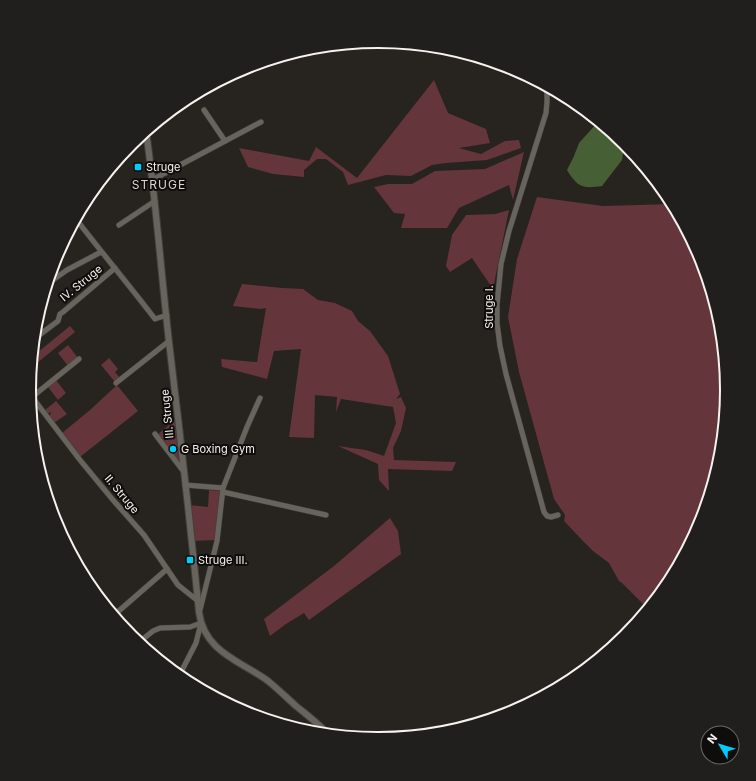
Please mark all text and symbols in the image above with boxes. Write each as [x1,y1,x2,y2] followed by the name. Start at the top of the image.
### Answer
[146,160,180,174] place label: Struge
[133,162,143,172] marker: Struge
[132,177,186,192] district label: STRUGE
[57,262,105,304] street label: IV. Struge
[482,285,496,329] street label: Struge I.
[157,389,177,439] street label: III. Struge
[181,442,255,456] place label: G Boxing Gym
[168,444,178,454] marker: G Boxing Gym
[102,472,142,516] street label: II. Struge
[198,553,248,567] place label: Struge III.
[185,555,195,565] marker: Struge III.
[700,725,740,765] north arrow
[704,731,720,746] text: N

